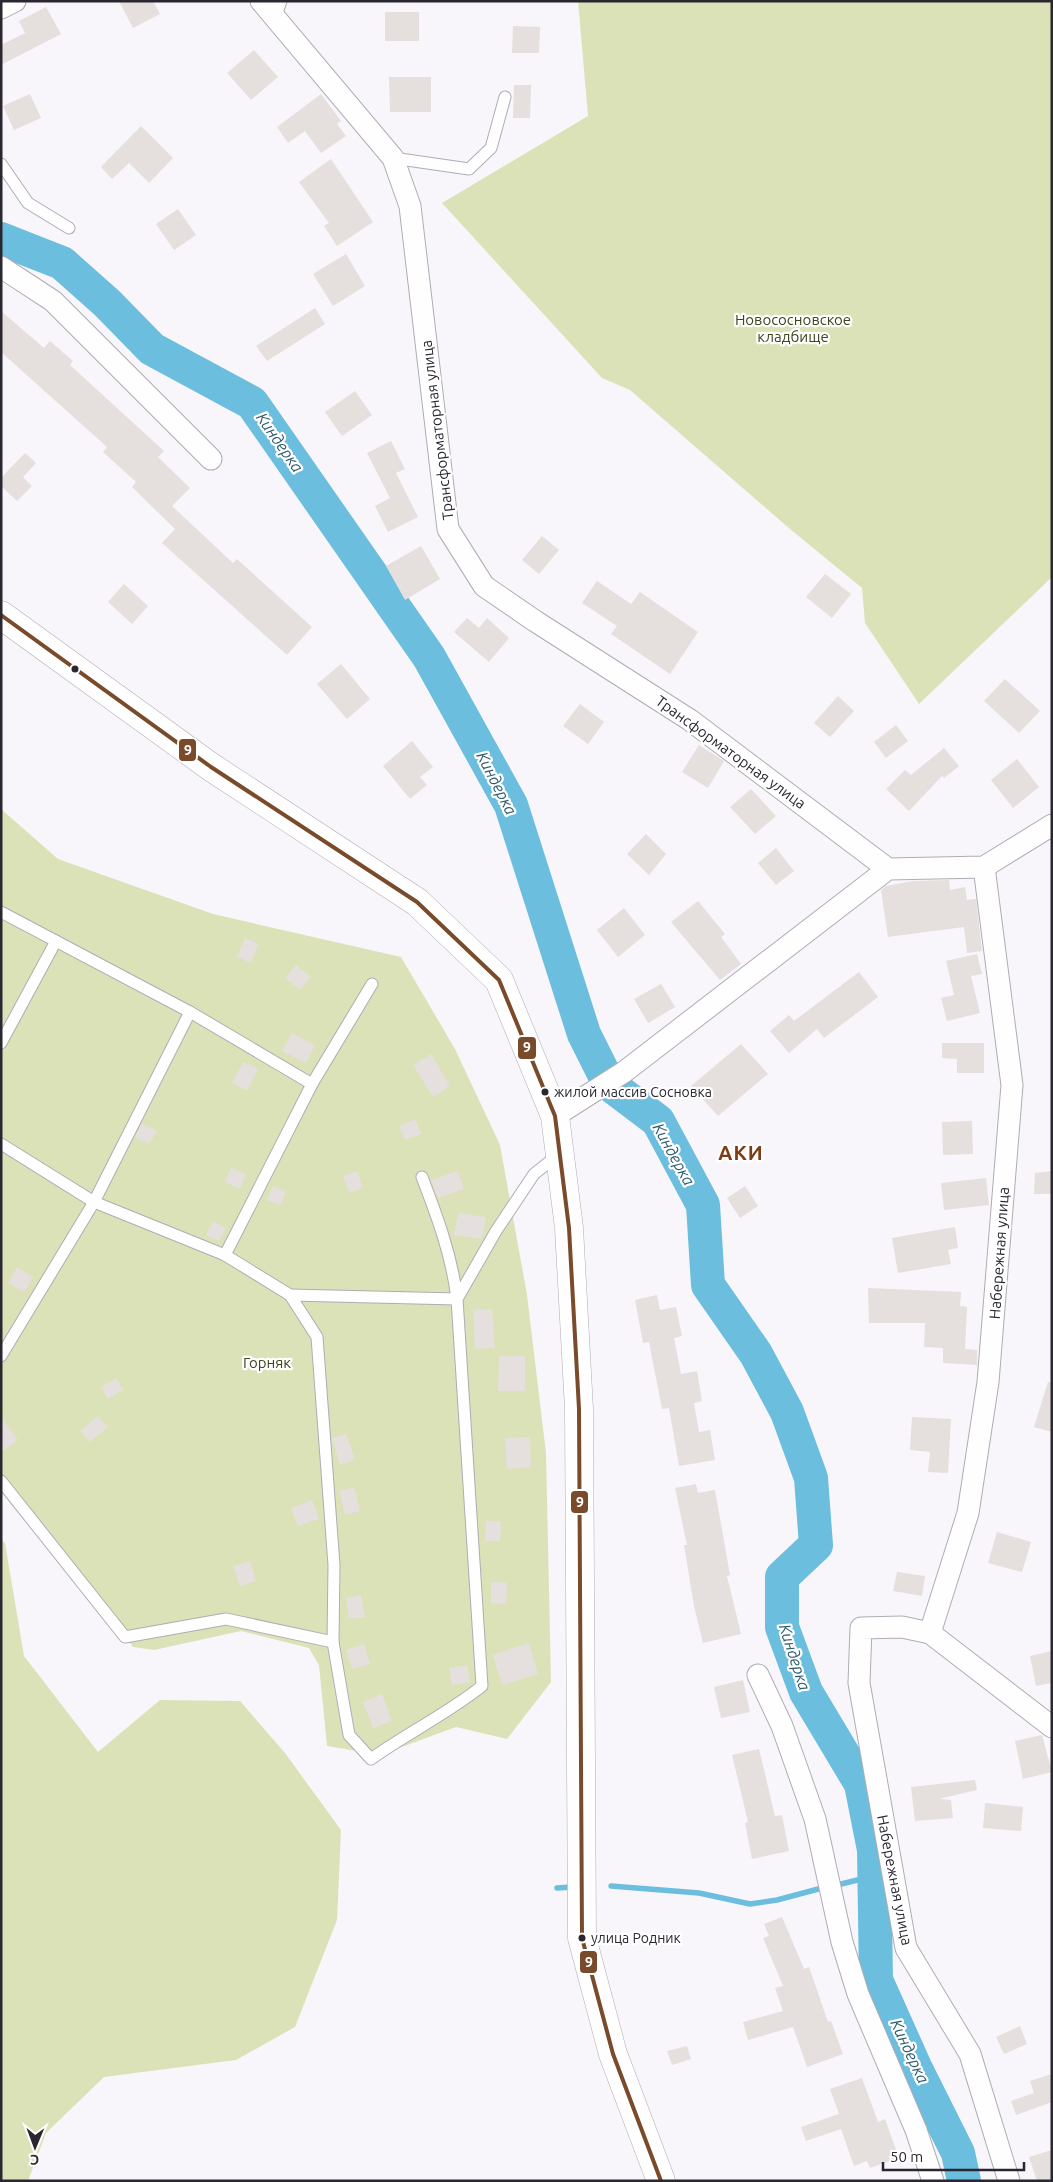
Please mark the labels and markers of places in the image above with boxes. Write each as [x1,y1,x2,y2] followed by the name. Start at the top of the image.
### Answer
[70,664,80,674] unlabelled marker
[554,1084,712,1100] place label: жилой массив Сосновка
[540,1087,550,1097] marker: жилой массив Сосновка
[591,1930,681,1946] place label: улица Родник
[577,1933,587,1943] marker: улица Родник

